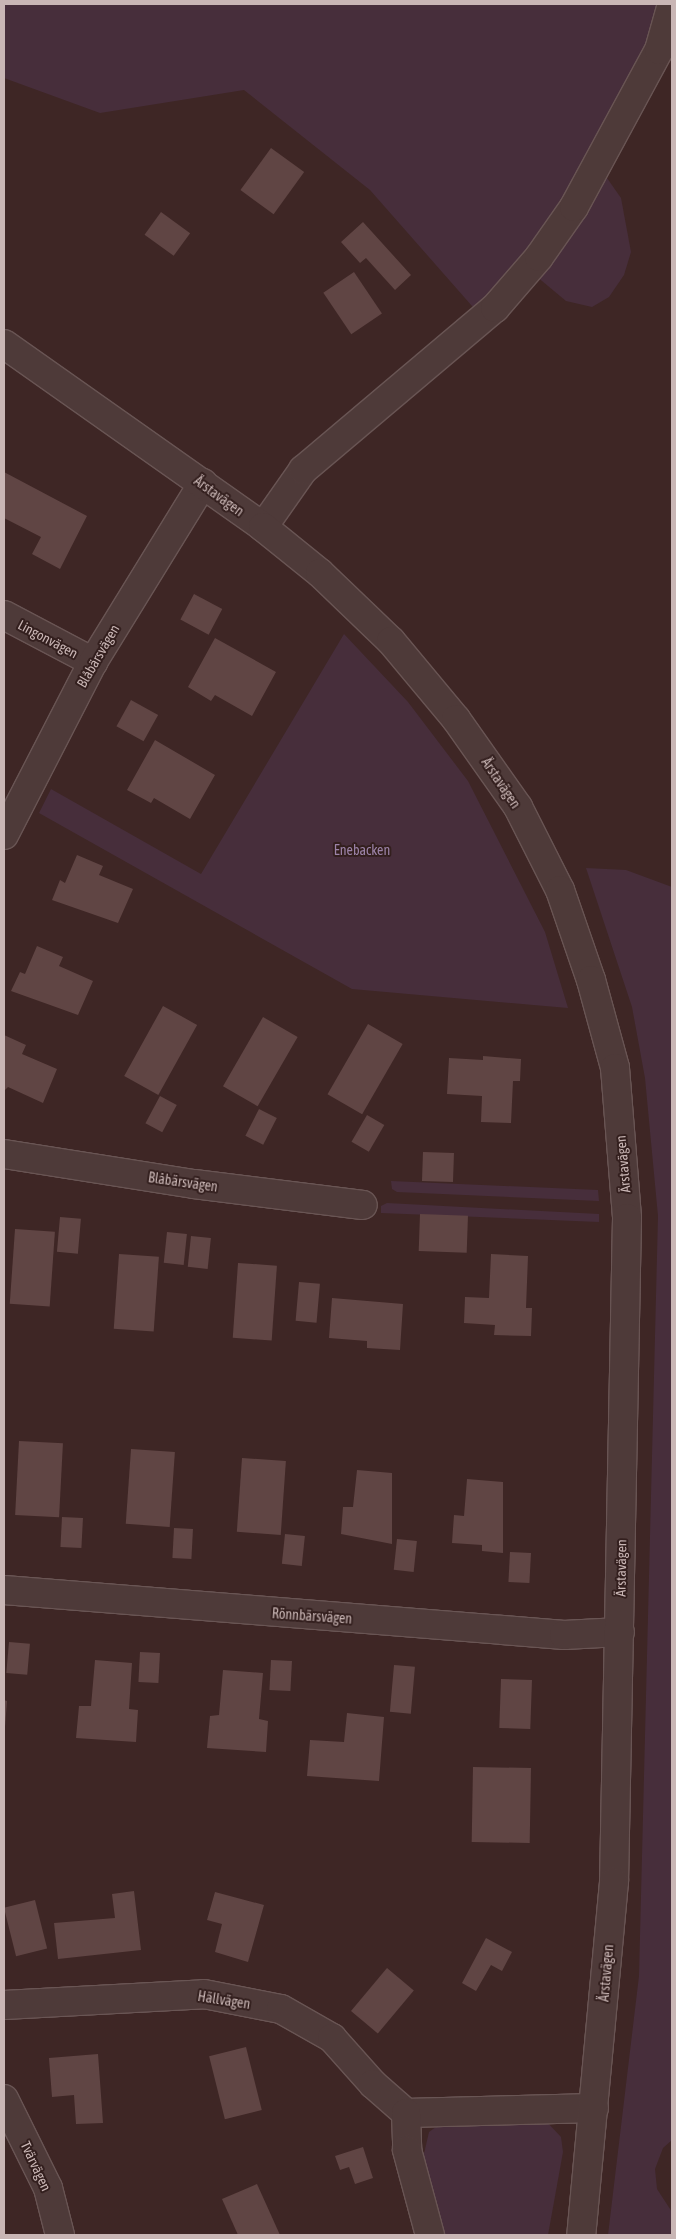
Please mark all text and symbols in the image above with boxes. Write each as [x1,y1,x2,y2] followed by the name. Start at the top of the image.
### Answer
[191,472,247,520] street label: Ärstavägen
[15,616,81,662] street label: Lingonvägen
[73,621,123,691] street label: Blåbärsvägen
[478,754,524,812] street label: Ärstavägen
[334,842,390,858] park label: Enebacken
[612,1135,634,1193] street label: Ärstavägen
[147,1169,219,1195] street label: Blåbärsvägen
[612,1539,630,1597] street label: Ärstavägen
[271,1605,353,1627] street label: Rönnbärsvägen
[595,1944,617,2002] street label: Ärstavägen
[197,1988,251,2012] street label: Hällvägen
[17,2138,55,2194] street label: Tvärvägen

